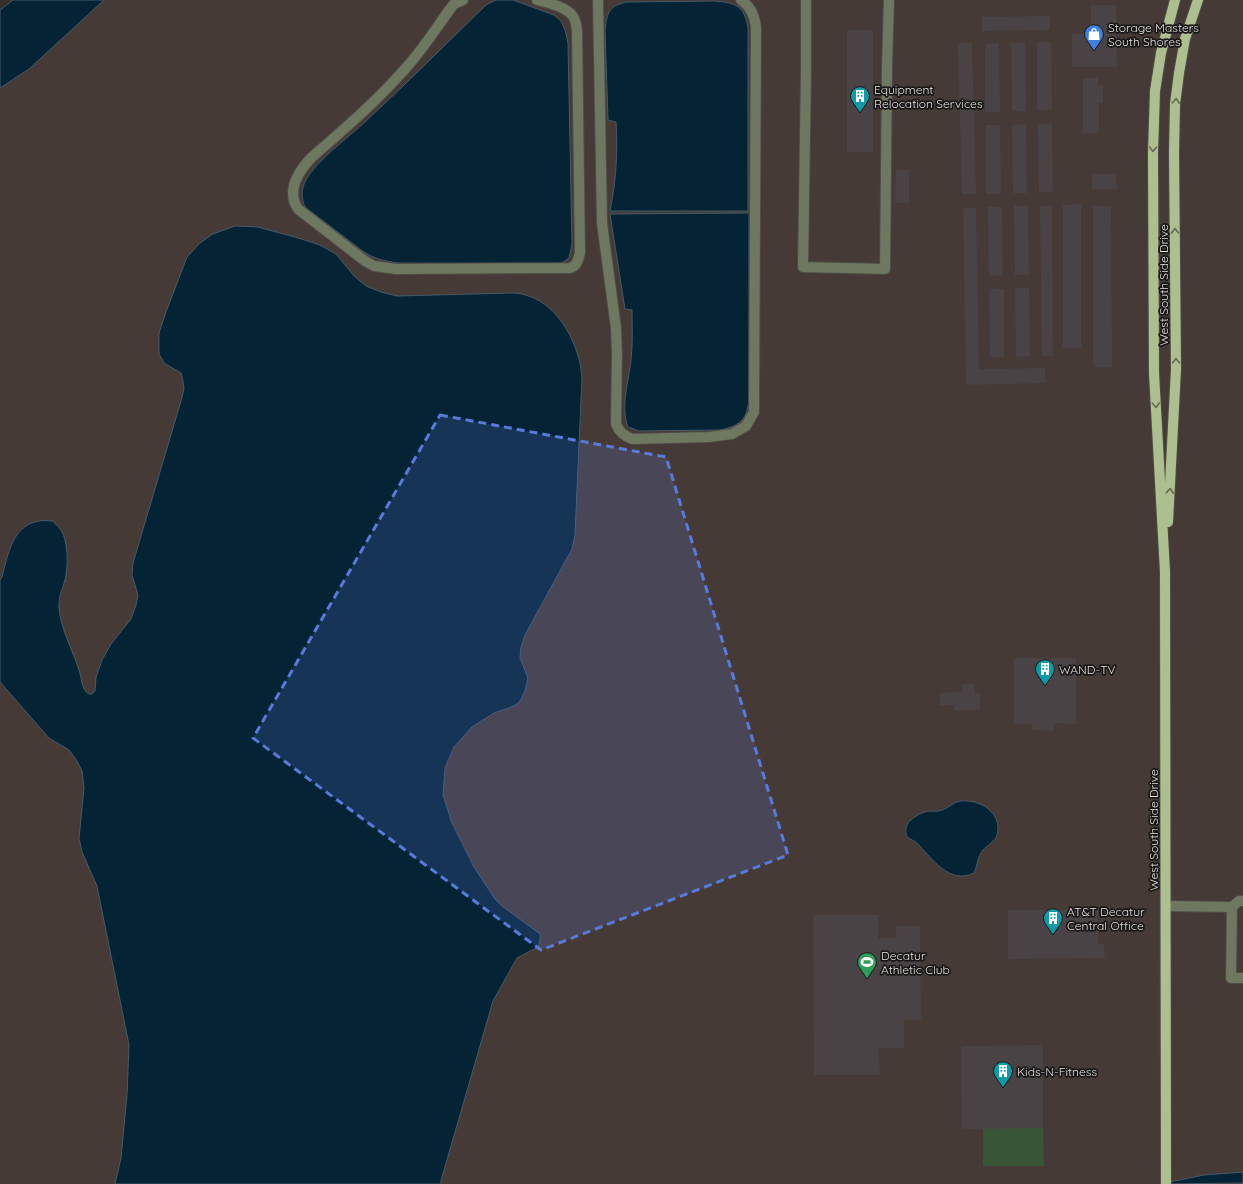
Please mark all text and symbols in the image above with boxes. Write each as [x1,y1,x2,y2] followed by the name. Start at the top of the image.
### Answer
[1108,20,1199,49] place label: Storage Masters South Shores
[1083,23,1105,51] shop icon: Storage Masters South Shores
[874,82,983,111] place label: Equipment Relocation Services
[849,85,871,113] building icon: Equipment Relocation Services
[1171,98,1180,104] one-way arrow
[1149,146,1157,152] one-way arrow
[1156,224,1171,346] street label: West South Side Drive
[1171,228,1179,234] one-way arrow
[1172,358,1180,364] one-way arrow
[1152,402,1160,408] one-way arrow
[1165,488,1174,494] one-way arrow
[1034,658,1056,686] building icon: WAND-TV
[1059,662,1116,677] place label: WAND-TV
[1146,769,1161,891] street label: West South Side Drive
[1067,904,1145,933] place label: AT&T Decatur Central Office
[1042,907,1064,935] building icon: AT&T Decatur Central Office
[881,948,950,977] place label: Decatur Athletic Club
[856,951,878,979] sports icon: Decatur Athletic Club
[992,1060,1014,1088] building icon: Kids-N-Fitness
[1017,1064,1097,1079] place label: Kids-N-Fitness

